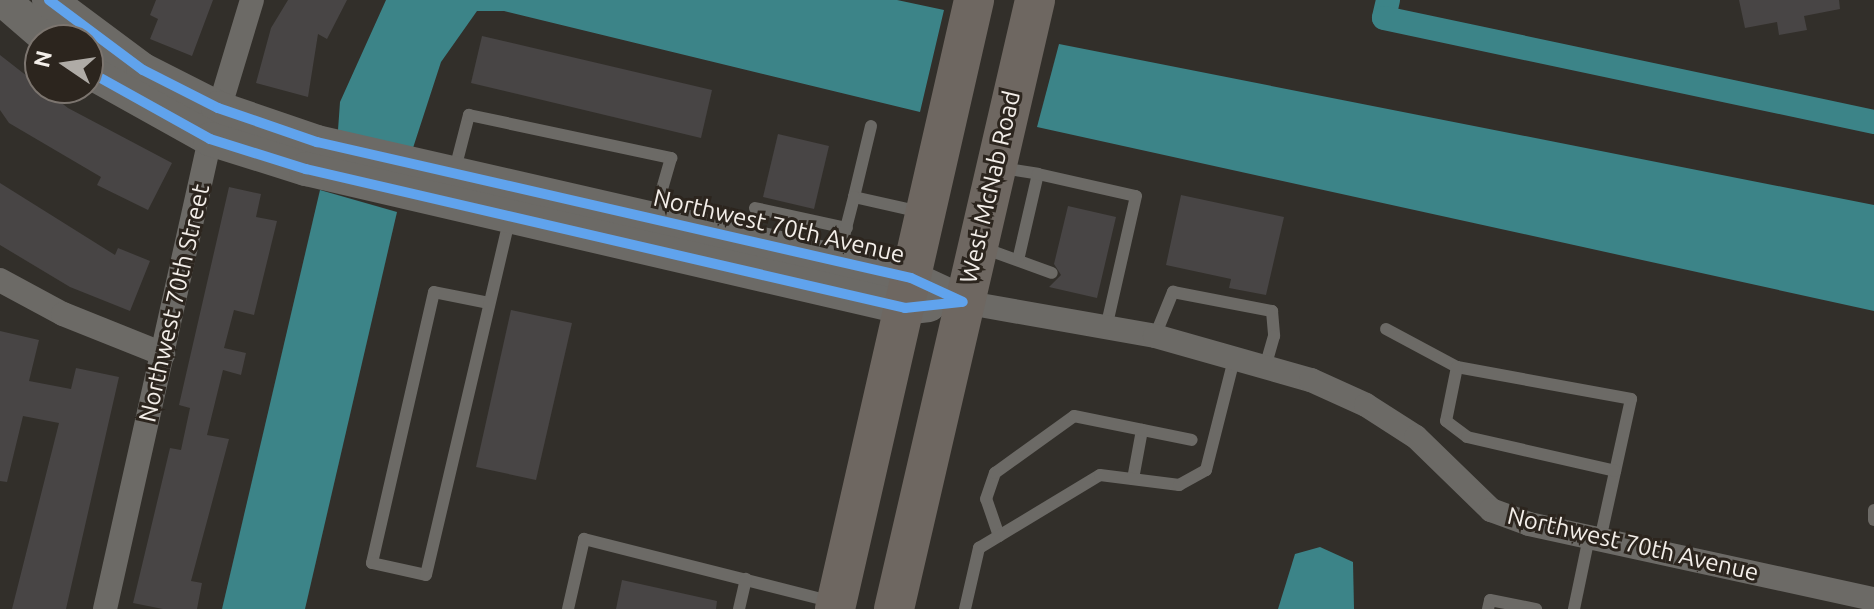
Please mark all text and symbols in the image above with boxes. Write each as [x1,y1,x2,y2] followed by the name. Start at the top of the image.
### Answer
[24,24,104,104] north arrow
[28,48,56,70] text: N
[954,88,1026,286] street label: West McNab Road
[133,181,215,425] street label: Northwest 70th Street
[650,183,908,269] street label: Northwest 70th Avenue
[1504,501,1762,587] street label: Northwest 70th Avenue

